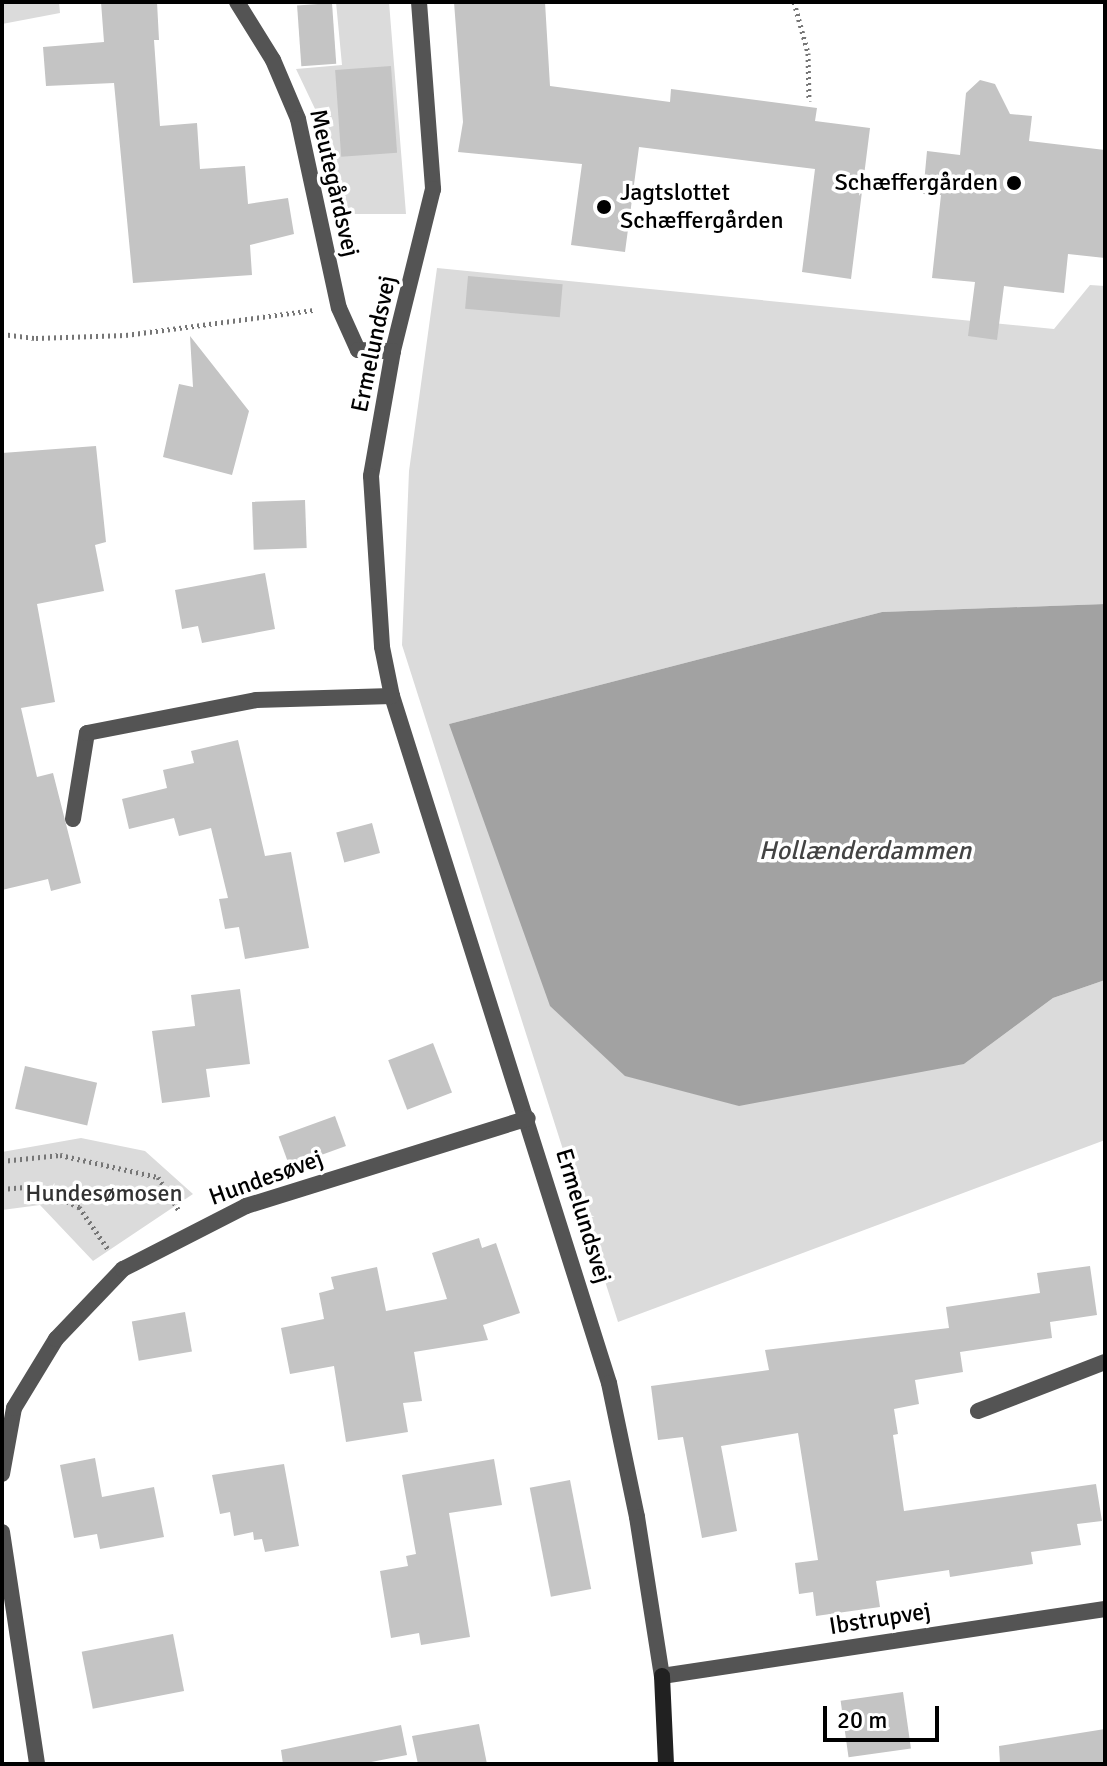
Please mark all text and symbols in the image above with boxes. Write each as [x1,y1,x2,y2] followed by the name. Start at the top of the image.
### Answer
[303,106,365,260] street label: Meutegårdsvej
[834,169,998,197] place label: Schæffergården
[1005,174,1023,192] marker: Schæffergården
[620,179,784,235] place label: Jagtslottet Schæffergården
[595,198,613,216] marker: Jagtslottet Schæffergården
[345,273,403,415] street label: Ermelundsvej
[759,836,971,868] water label: Hollænderdammen
[205,1144,327,1212] street label: Hundesøvej
[549,1145,617,1287] street label: Ermelundsvej
[25,1180,183,1208] park label: Hundesømosen
[827,1597,933,1641] street label: Ibstrupvej
[827,1690,943,1740] scale bar
[837,1705,887,1735] text: 20 m

